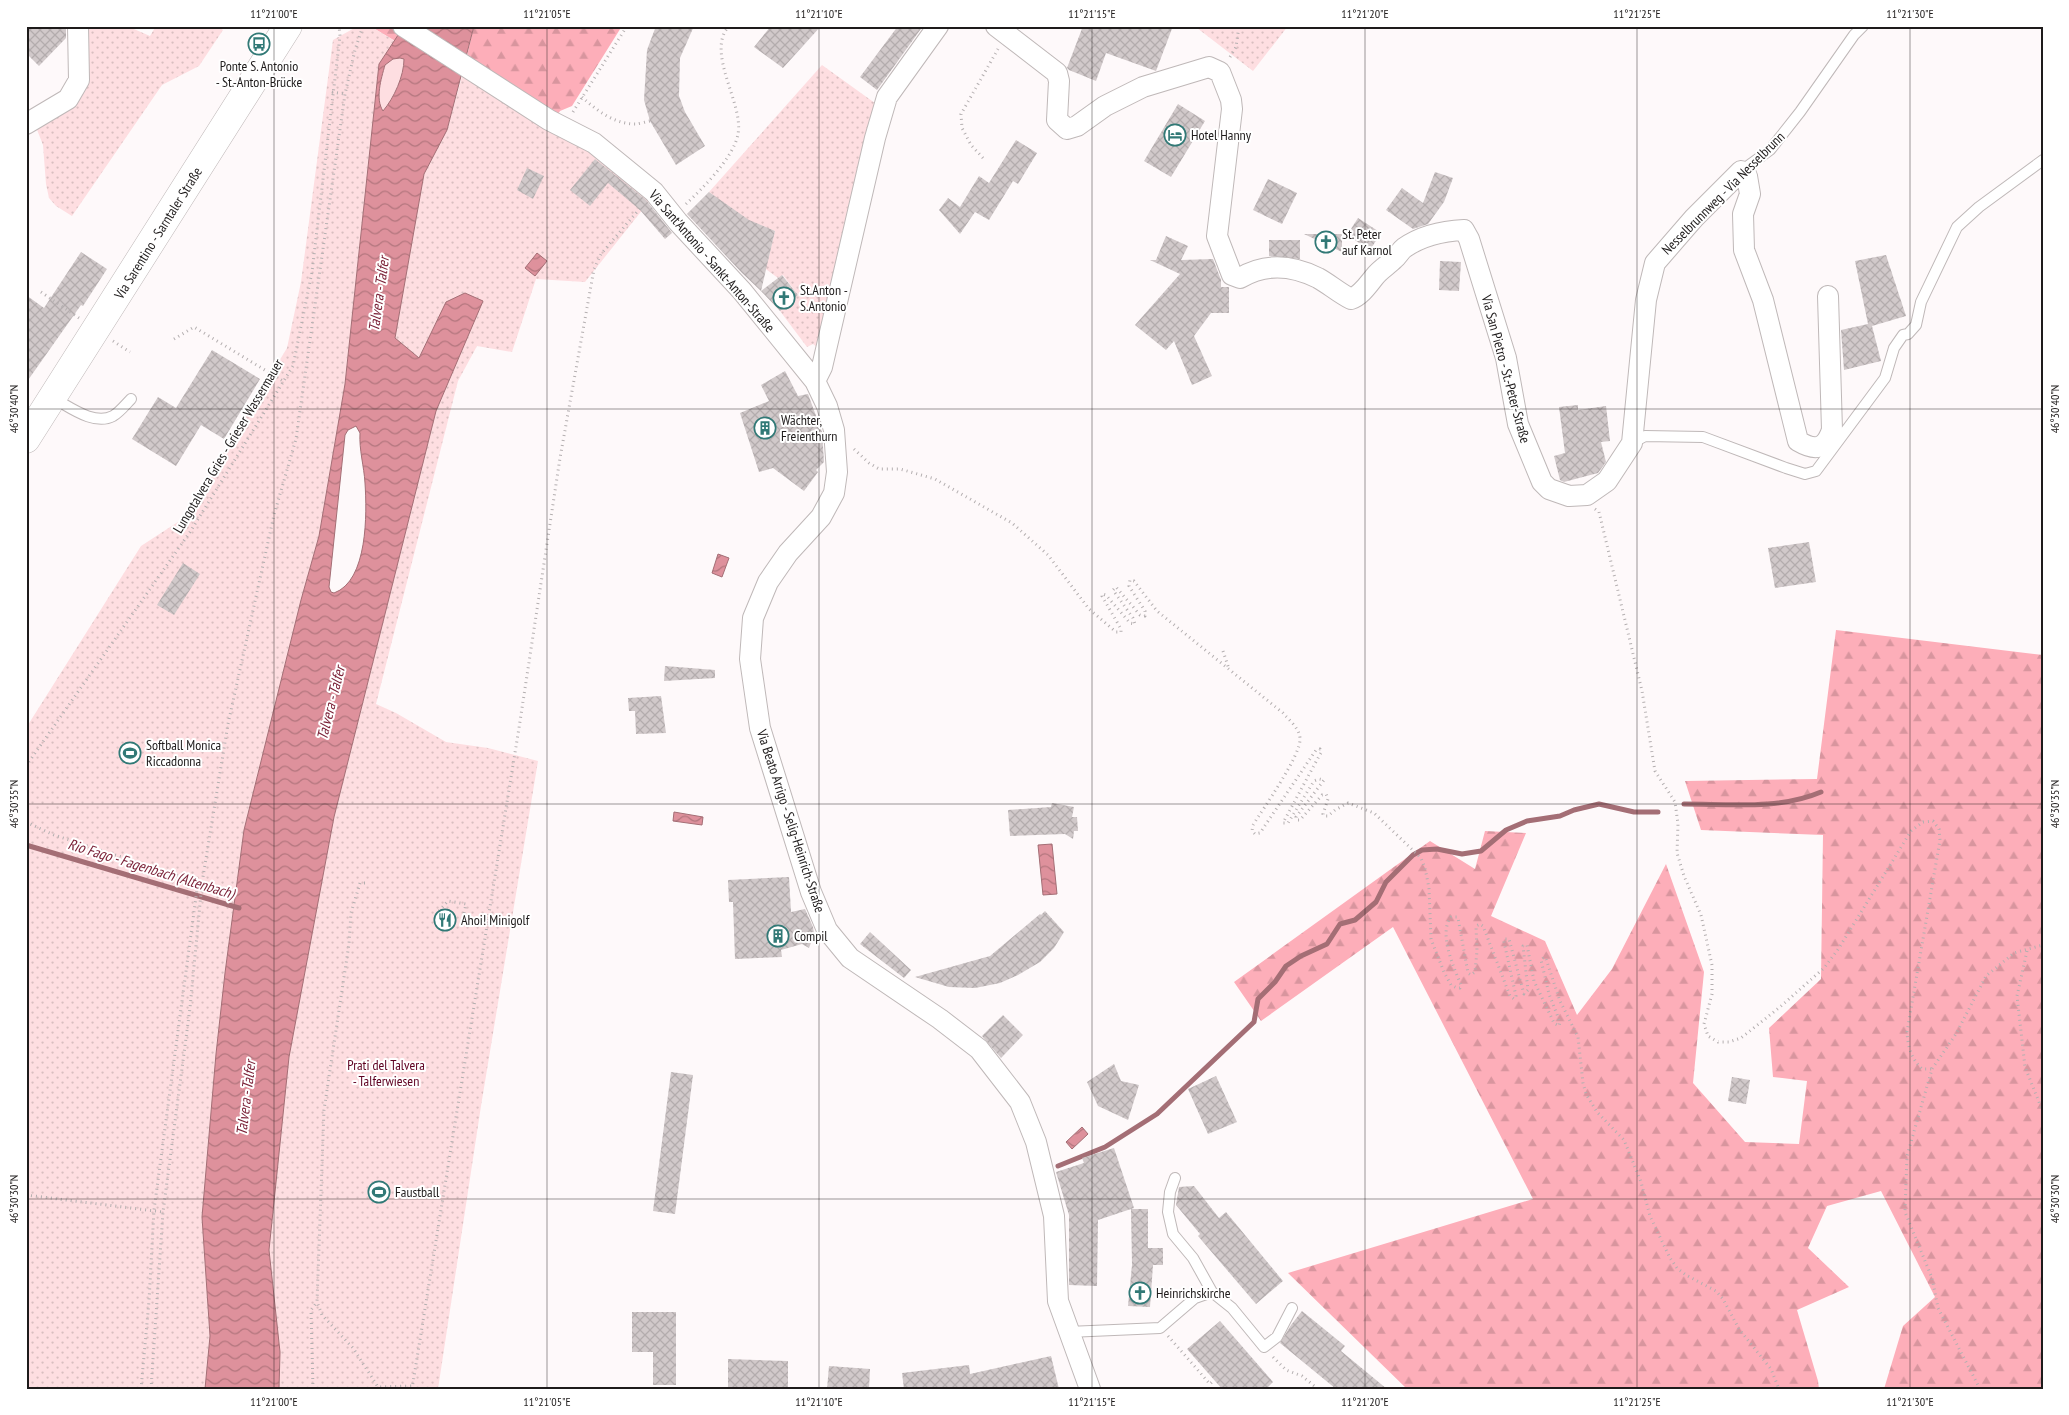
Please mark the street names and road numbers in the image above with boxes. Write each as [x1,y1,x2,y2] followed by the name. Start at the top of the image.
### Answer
[1658,128,1788,258] street label: Nesselbrunnweg - Via Nesselbrunn
[109,164,206,303] street label: Via Sarentino - Sarntaler Straße
[645,185,779,336] street label: Via Sant'Antonio - Sankt-Anton-Straße
[1477,292,1534,445] street label: Via San Pietro - St.-Peter-Straße
[169,355,287,536] street label: Lungotalvera Gries - Grieser Wassermauer
[753,726,829,915] street label: Via Beato Arrigo - Selig-Heinrich-Straße

